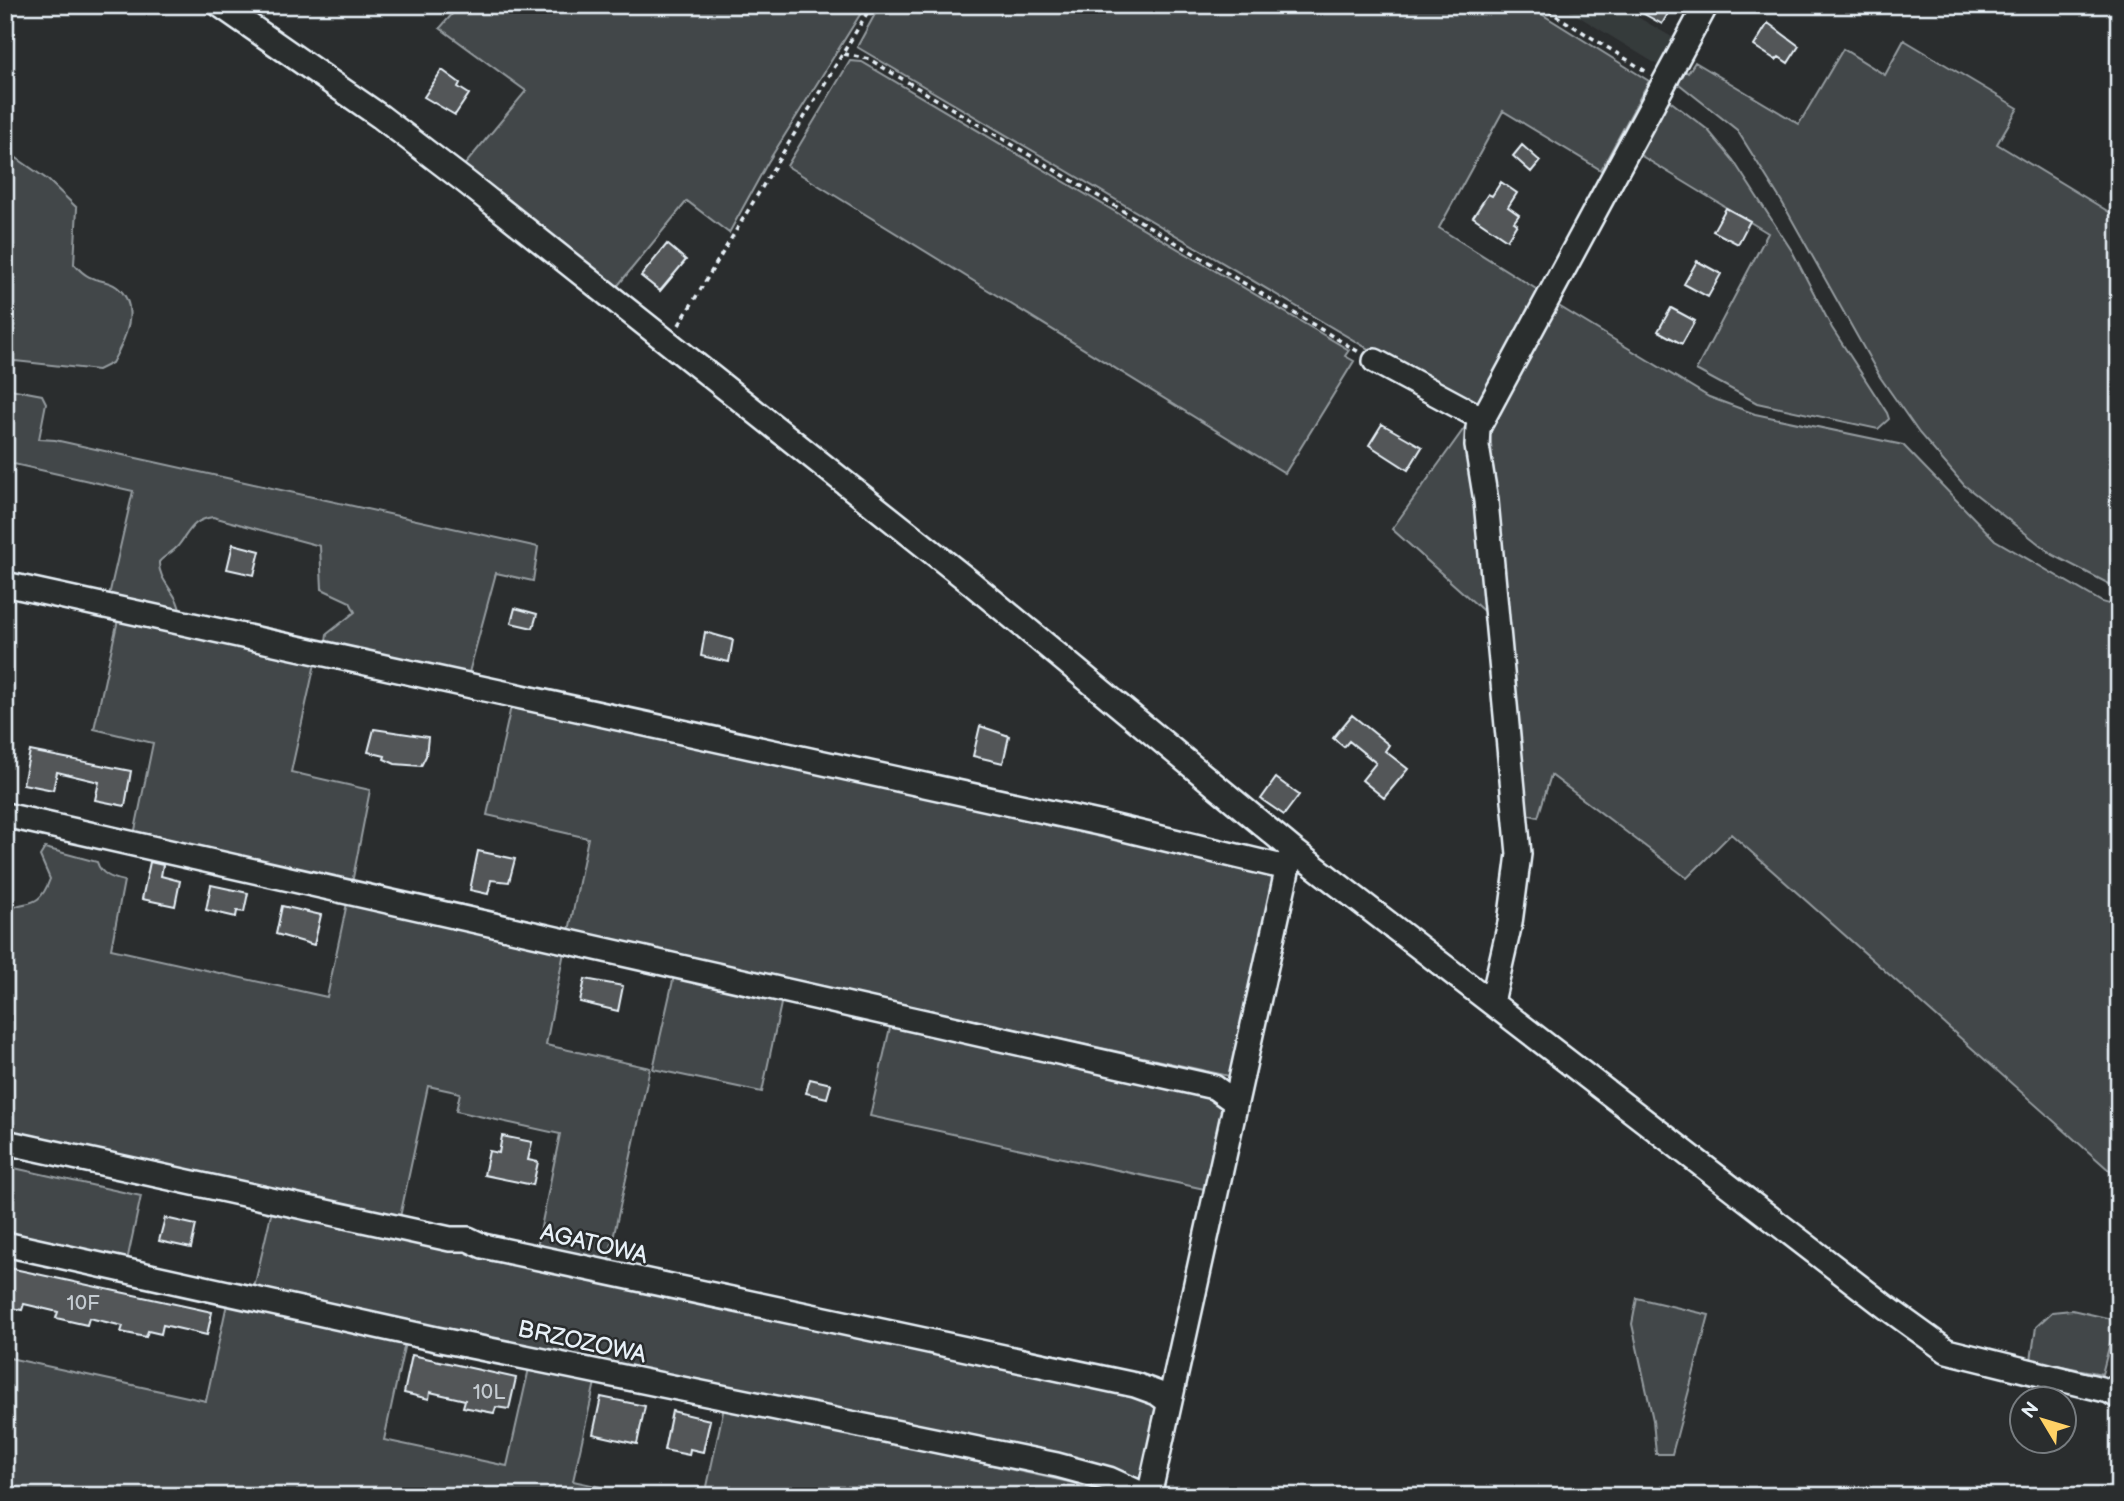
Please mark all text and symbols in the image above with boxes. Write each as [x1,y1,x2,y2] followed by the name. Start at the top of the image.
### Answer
[538,1218,651,1270] street label: AGATOWA
[67,1291,100,1316] house number: 10F
[515,1314,649,1370] street label: BRZOZOWA
[473,1380,505,1405] house number: 10L
[2008,1386,2078,1456] north arrow
[2017,1398,2044,1423] text: N

